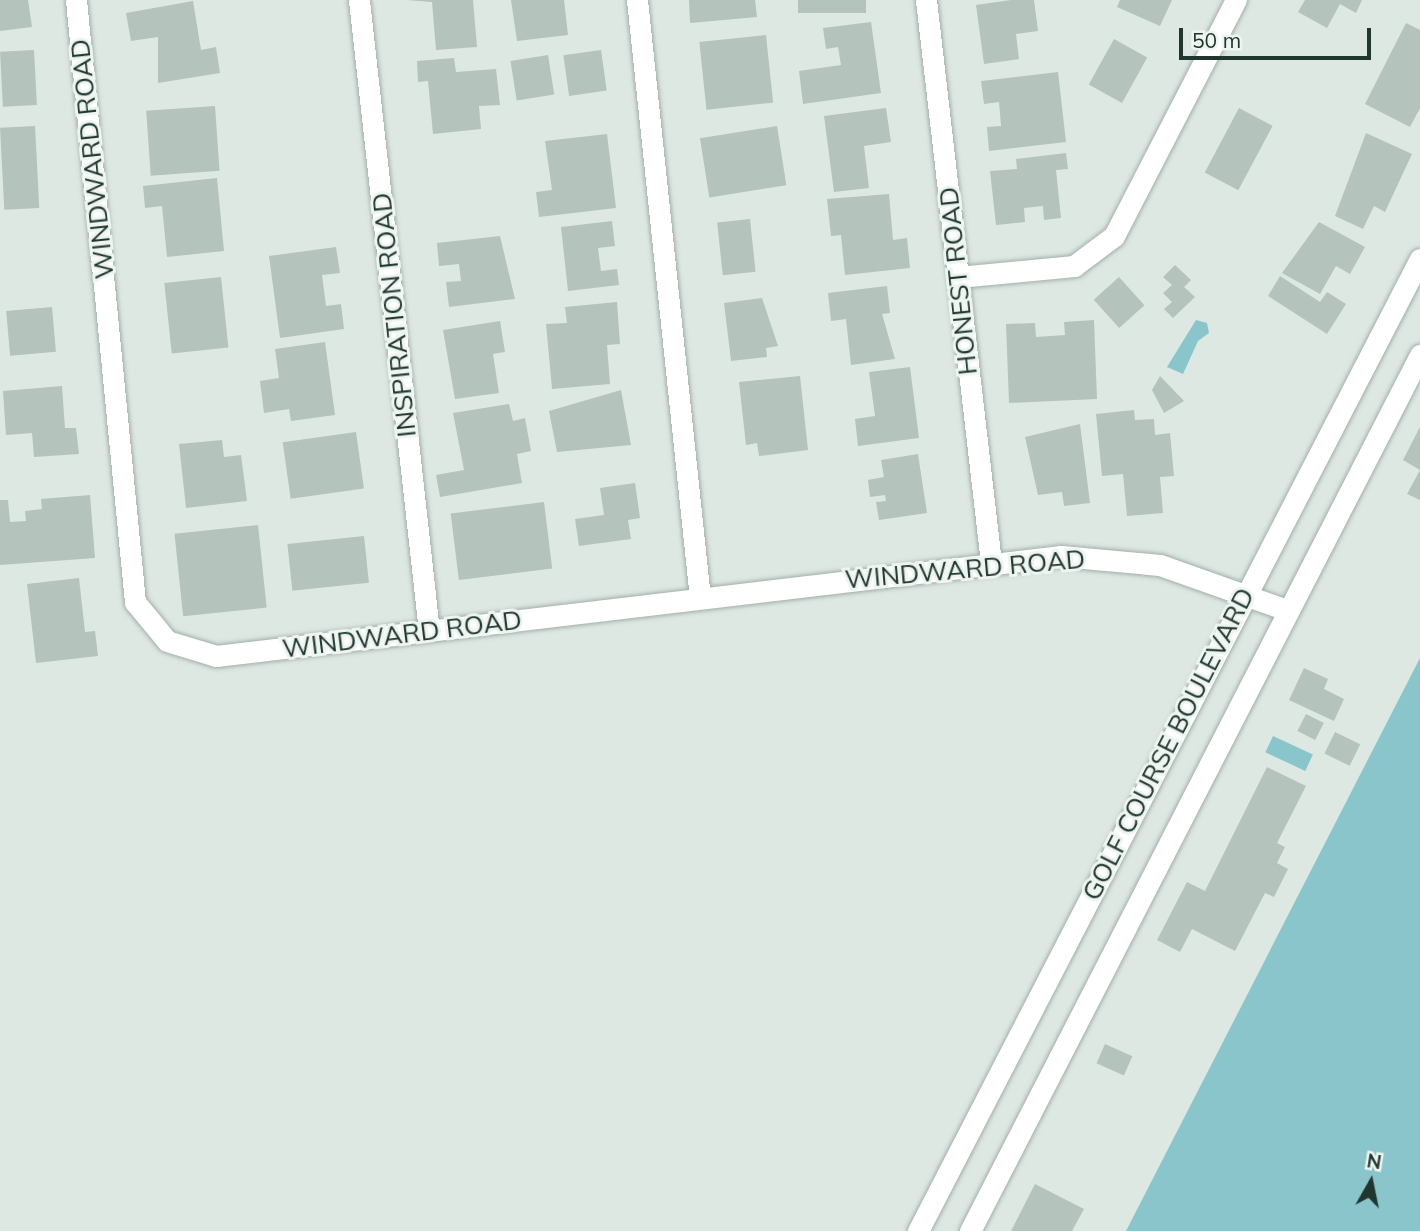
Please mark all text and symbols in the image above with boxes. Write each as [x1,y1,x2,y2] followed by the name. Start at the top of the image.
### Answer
[1182,14,1374,58] scale bar
[1192,27,1241,53] text: 50 m
[64,38,120,280] street label: WINDWARD ROAD
[933,185,983,377] street label: HONEST ROAD
[366,191,422,439] street label: INSPIRATION ROAD
[844,543,1086,595] street label: WINDWARD ROAD
[1075,583,1261,905] street label: GOLF COURSE BOULEVARD
[280,604,524,664] street label: WINDWARD ROAD
[1336,1147,1406,1217] north arrow
[1365,1148,1383,1174] text: N

